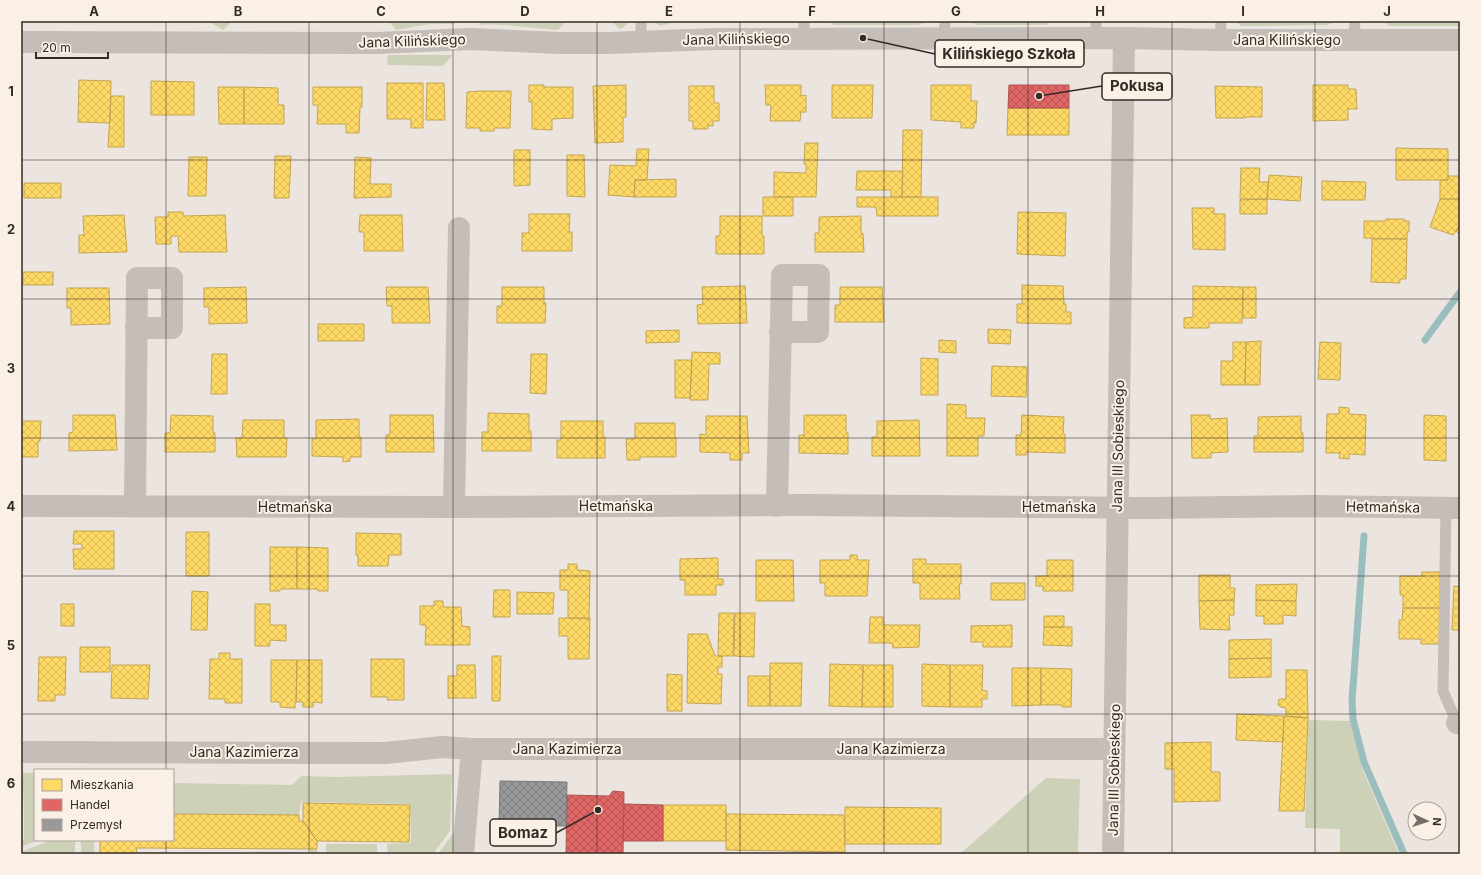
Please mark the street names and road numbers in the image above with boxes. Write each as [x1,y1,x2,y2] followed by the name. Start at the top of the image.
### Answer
[682,29,790,48] street label: Jana Kilińskiego
[358,30,466,51] street label: Jana Kilińskiego
[1233,31,1341,48] street label: Jana Kilińskiego
[1108,380,1127,512] street label: Jana III Sobieskiego
[579,497,653,514] street label: Hetmańska
[1346,497,1420,516] street label: Hetmańska
[258,498,332,515] street label: Hetmańska
[1022,498,1096,515] street label: Hetmańska
[1104,704,1123,836] street label: Jana III Sobieskiego
[513,740,622,757] street label: Jana Kazimierza
[837,740,946,757] street label: Jana Kazimierza
[190,743,299,760] street label: Jana Kazimierza

